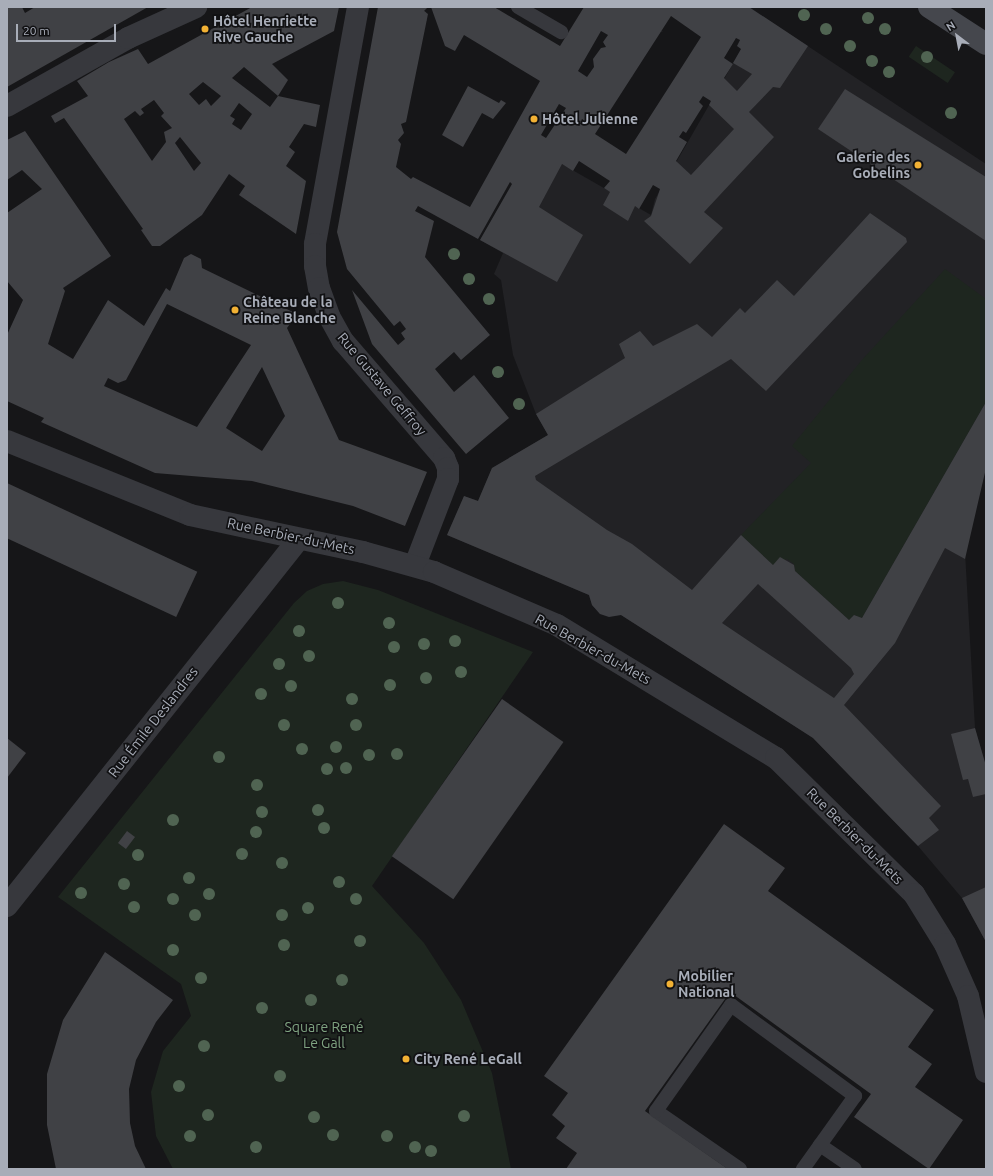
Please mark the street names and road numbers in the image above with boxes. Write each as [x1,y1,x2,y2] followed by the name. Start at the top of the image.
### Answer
[334,329,430,439] street label: Rue Gustave Geffroy
[226,514,356,558] street label: Rue Berbier-du-Mets
[532,610,654,688] street label: Rue Berbier-du-Mets
[105,663,201,781] street label: Rue Émile Deslandres
[803,784,907,888] street label: Rue Berbier-du-Mets

